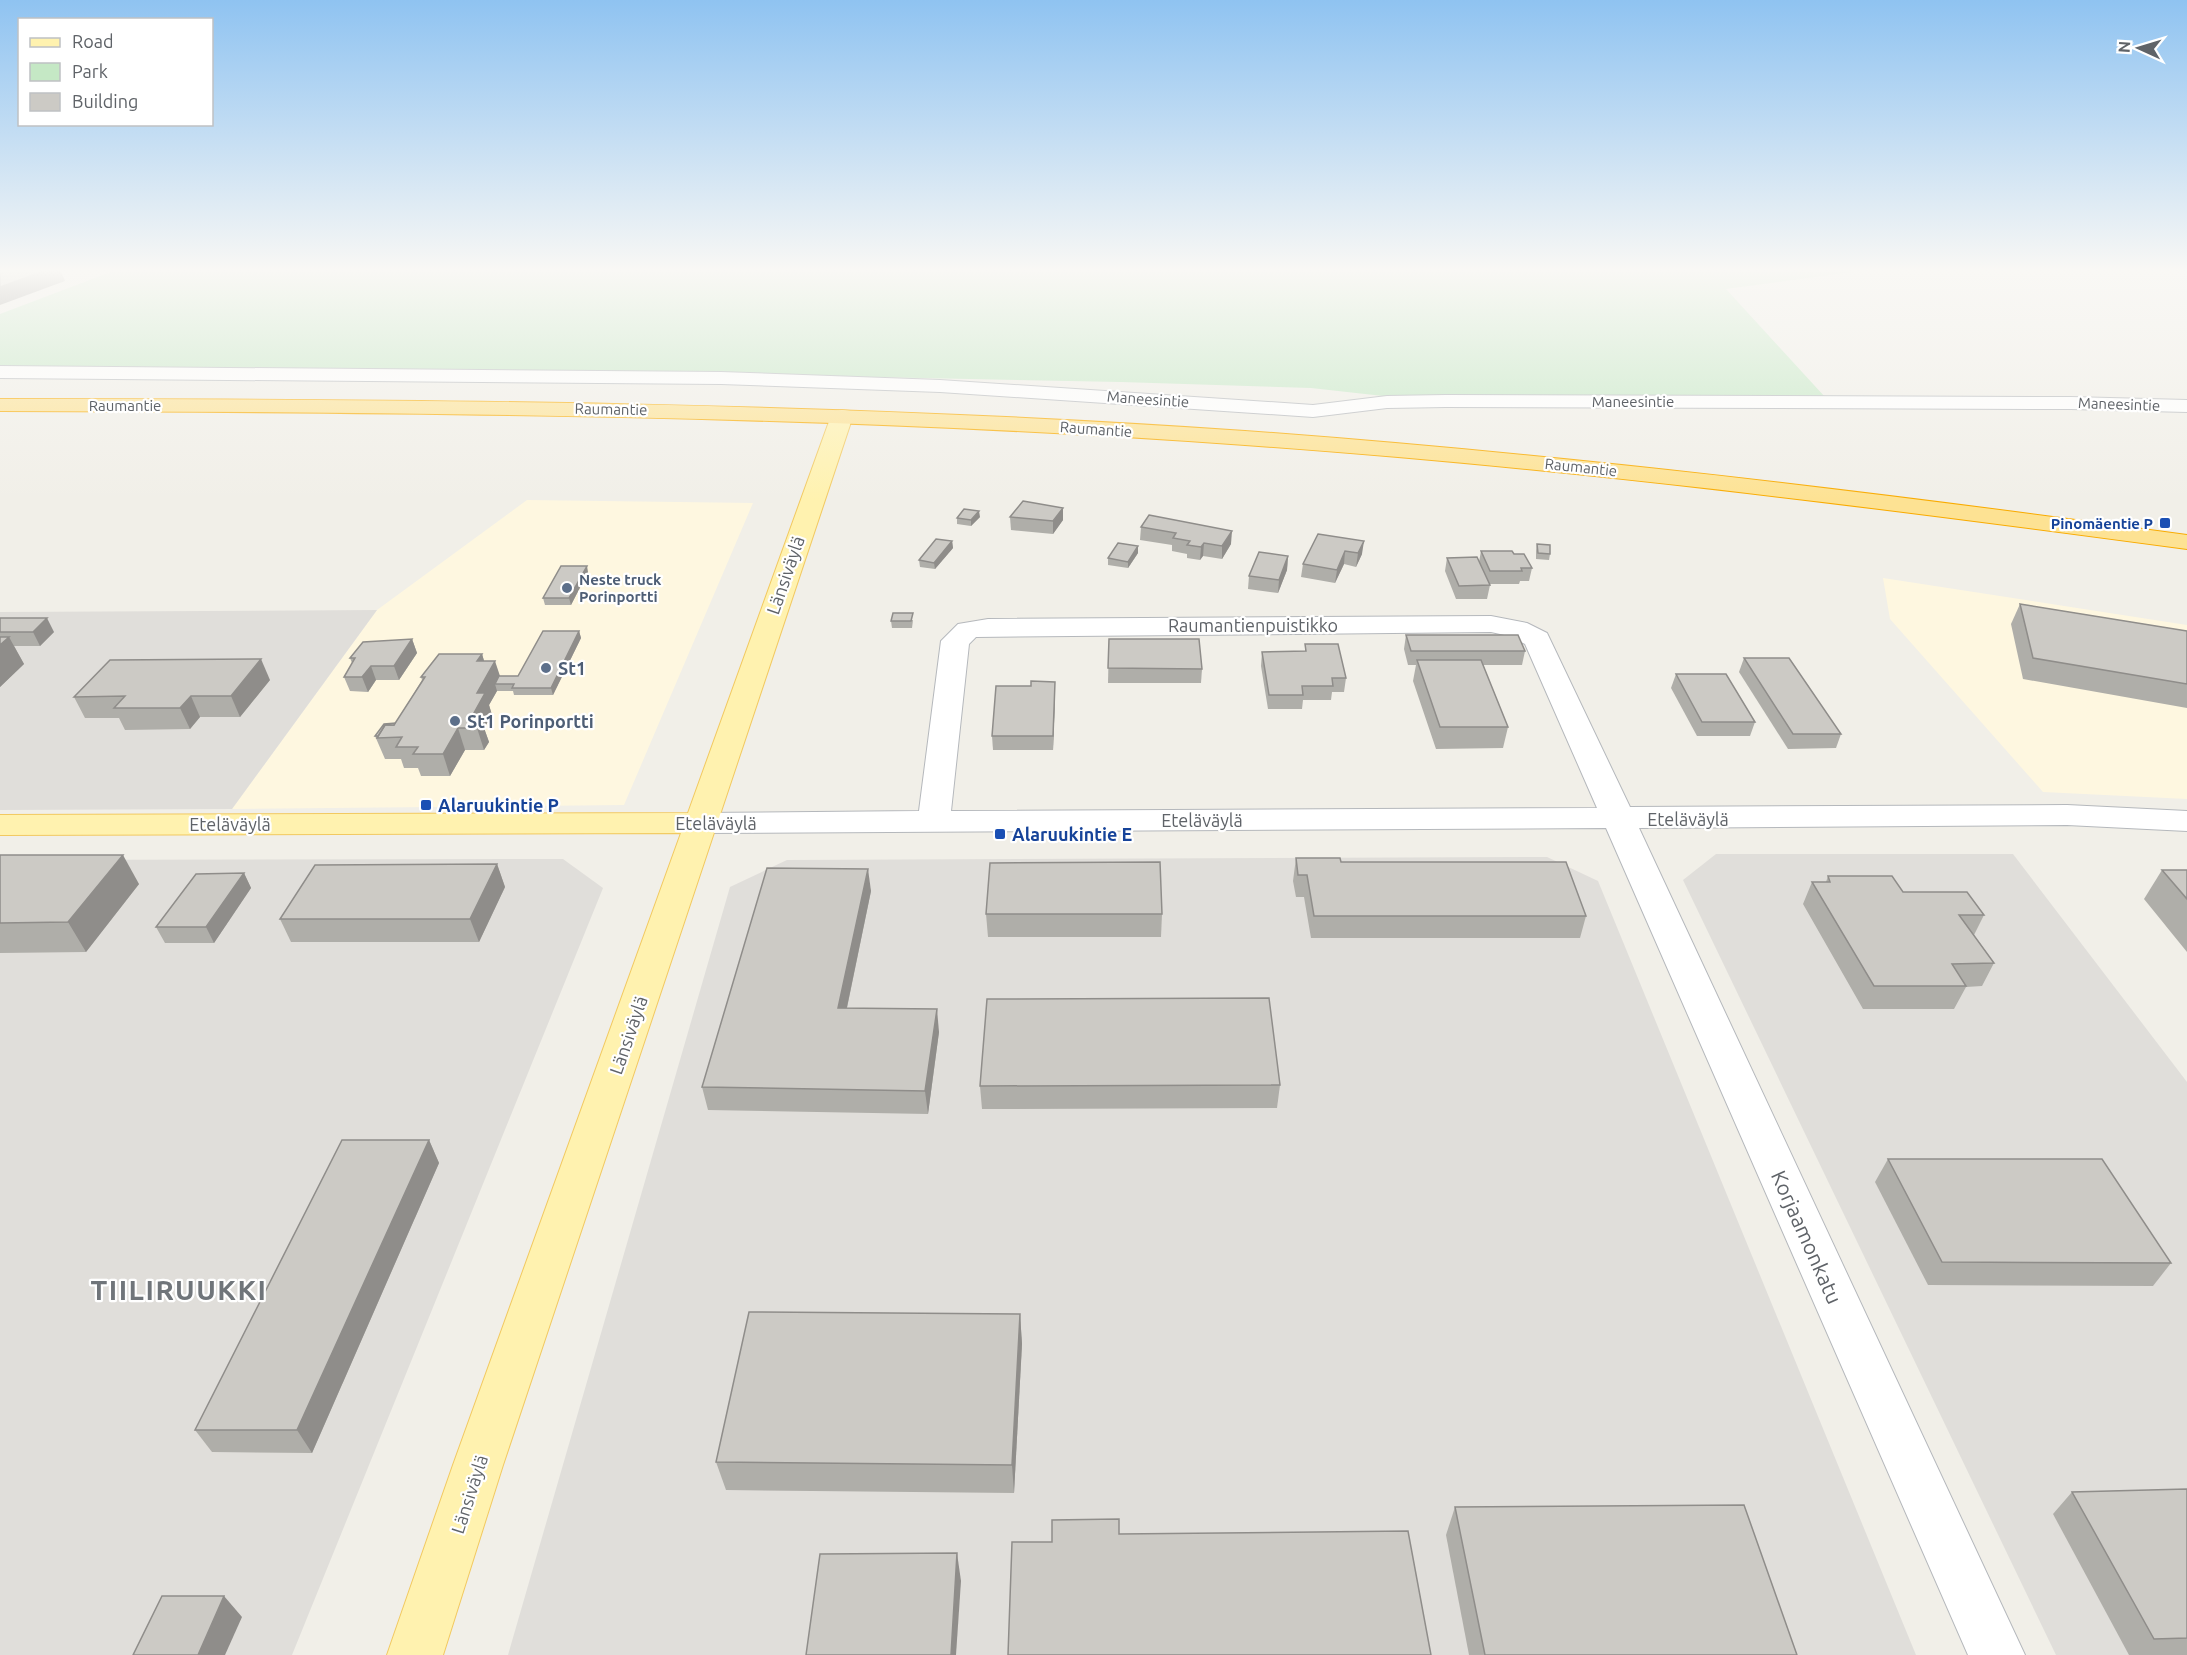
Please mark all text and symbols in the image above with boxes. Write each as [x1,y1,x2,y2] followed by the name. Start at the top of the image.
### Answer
[18,18,213,126] legend
[2109,18,2169,78] north arrow
[72,31,114,51] text: Road
[2115,40,2133,54] text: N
[72,61,108,81] text: Park
[72,91,138,111] text: Building
[1106,388,1190,410] street label: Maneesintie
[1592,393,1674,410] street label: Maneesintie
[2078,394,2160,414] street label: Maneesintie
[89,397,161,414] street label: Raumantie
[575,400,647,418] street label: Raumantie
[1059,418,1133,440] street label: Raumantie
[1544,455,1618,479] street label: Raumantie
[2051,515,2153,532] place label: Pinomäentie P
[2158,516,2172,530] marker: Pinomäentie P
[762,533,808,617] street label: Länsiväylä
[579,571,662,605] place label: Neste truck Porinportti
[560,581,574,595] marker: Neste truck Porinportti
[1168,615,1338,635] street label: Raumantienpuistikko
[558,658,586,678] place label: St1
[539,661,553,675] marker: St1
[467,711,594,731] place label: St1 Porinportti
[448,714,462,728] marker: St1 Porinportti
[438,795,559,815] place label: Alaruukintie P
[419,798,433,812] marker: Alaruukintie P
[1647,809,1729,829] street label: Eteläväylä
[1161,810,1243,830] street label: Eteläväylä
[675,813,757,833] street label: Eteläväylä
[189,814,271,834] street label: Eteläväylä
[1012,824,1133,844] place label: Alaruukintie E
[993,827,1007,841] marker: Alaruukintie E
[605,993,651,1077] street label: Länsiväylä
[1767,1167,1847,1307] street label: Korjaamonkatu
[90,1274,268,1305] district label: TIILIRUUKKI
[447,1452,491,1536] street label: Länsiväylä

